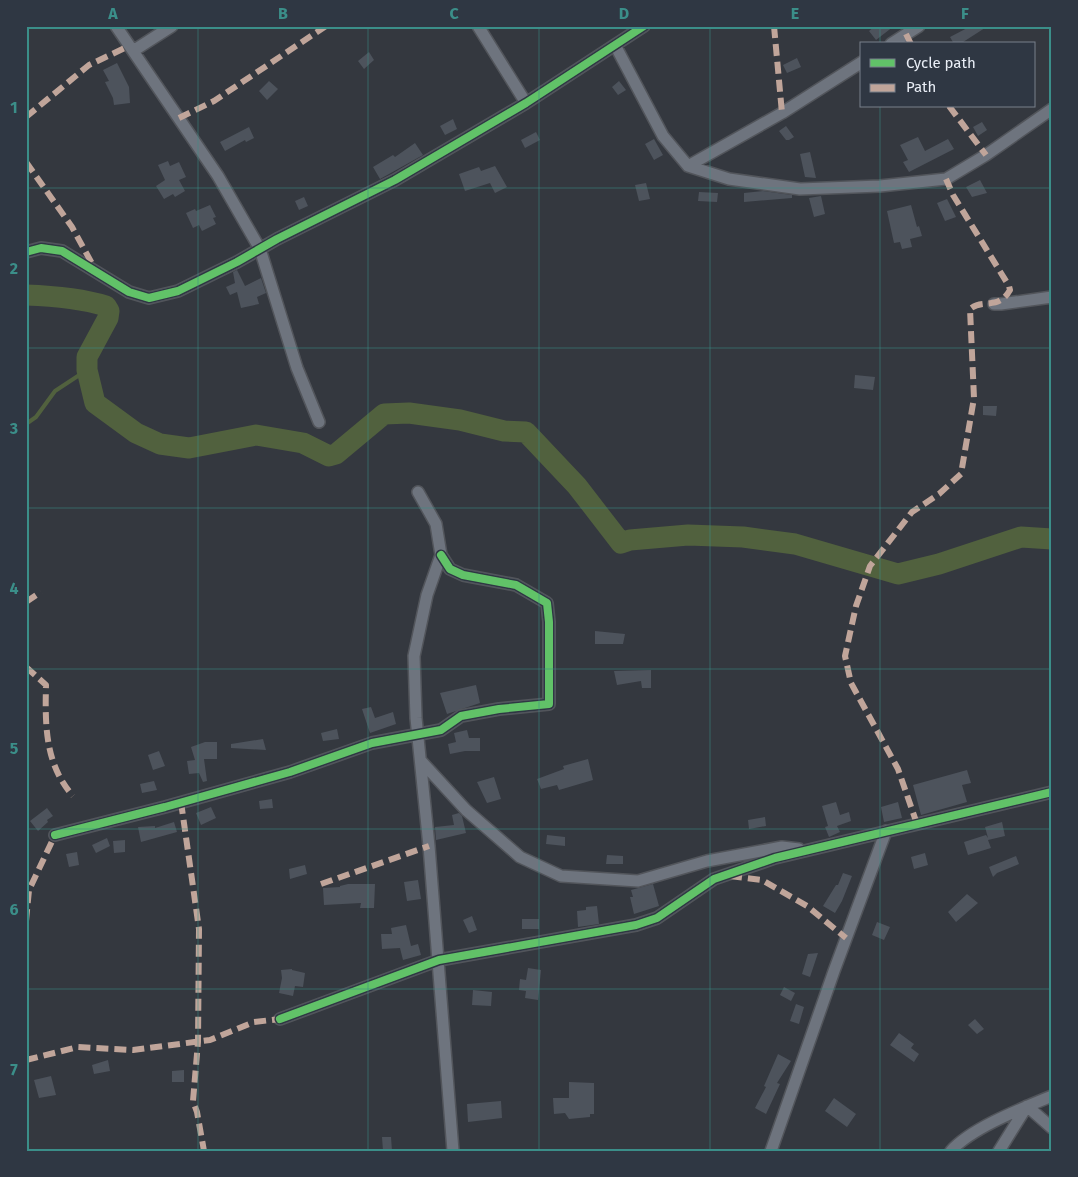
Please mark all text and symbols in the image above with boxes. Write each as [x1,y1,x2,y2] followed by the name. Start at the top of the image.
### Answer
[107,4,118,23] text: A
[278,4,288,23] text: B
[449,4,459,23] text: C
[619,4,629,23] text: D
[791,4,799,23] text: E
[961,4,969,23] text: F
[860,42,1036,108] legend
[906,54,976,72] text: Cycle path
[906,78,936,96] text: Path
[10,98,18,117] text: 1
[10,259,18,278] text: 2
[9,419,18,438] text: 3
[9,579,19,598] text: 4
[10,739,19,758] text: 5
[9,900,19,919] text: 6
[10,1060,18,1079] text: 7

